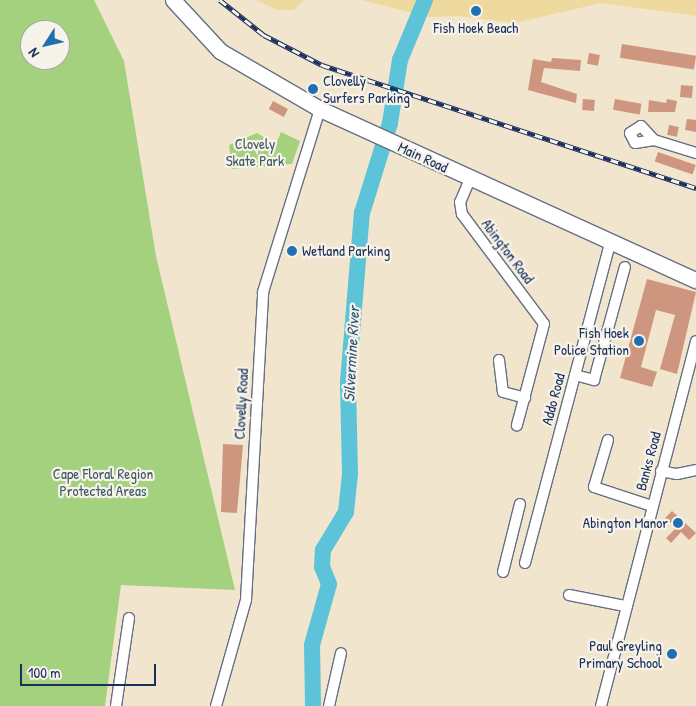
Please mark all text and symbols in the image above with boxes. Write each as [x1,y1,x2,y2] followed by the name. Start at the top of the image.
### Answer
[470,5,482,17] marker: Fish Hoek Beach
[434,19,518,37] place label: Fish Hoek Beach
[20,20,70,70] north arrow
[23,45,43,62] text: N
[323,71,410,106] place label: Clovelly Surfers Parking
[307,83,319,95] marker: Clovelly Surfers Parking
[226,134,284,169] park label: Clovely Skate Park
[395,138,451,176] street label: Main Road
[478,215,538,287] street label: Abington Road
[302,242,390,260] place label: Wetland Parking
[286,245,298,257] marker: Wetland Parking
[339,306,363,402] water label: Silvermine River
[554,323,629,358] place label: Fish Hoek Police Station
[633,335,645,347] marker: Fish Hoek Police Station
[230,368,252,440] street label: Clovelly Road
[537,371,569,427] street label: Addo Road
[632,430,664,492] street label: Banks Road
[53,464,153,499] park label: Cape Floral Region Protected Areas
[583,514,668,532] place label: Abington Manor
[672,517,684,529] marker: Abington Manor
[579,636,662,671] place label: Paul Greyling Primary School
[666,648,678,660] marker: Paul Greyling Primary School
[22,654,159,686] scale bar
[28,662,61,683] text: 100 m

